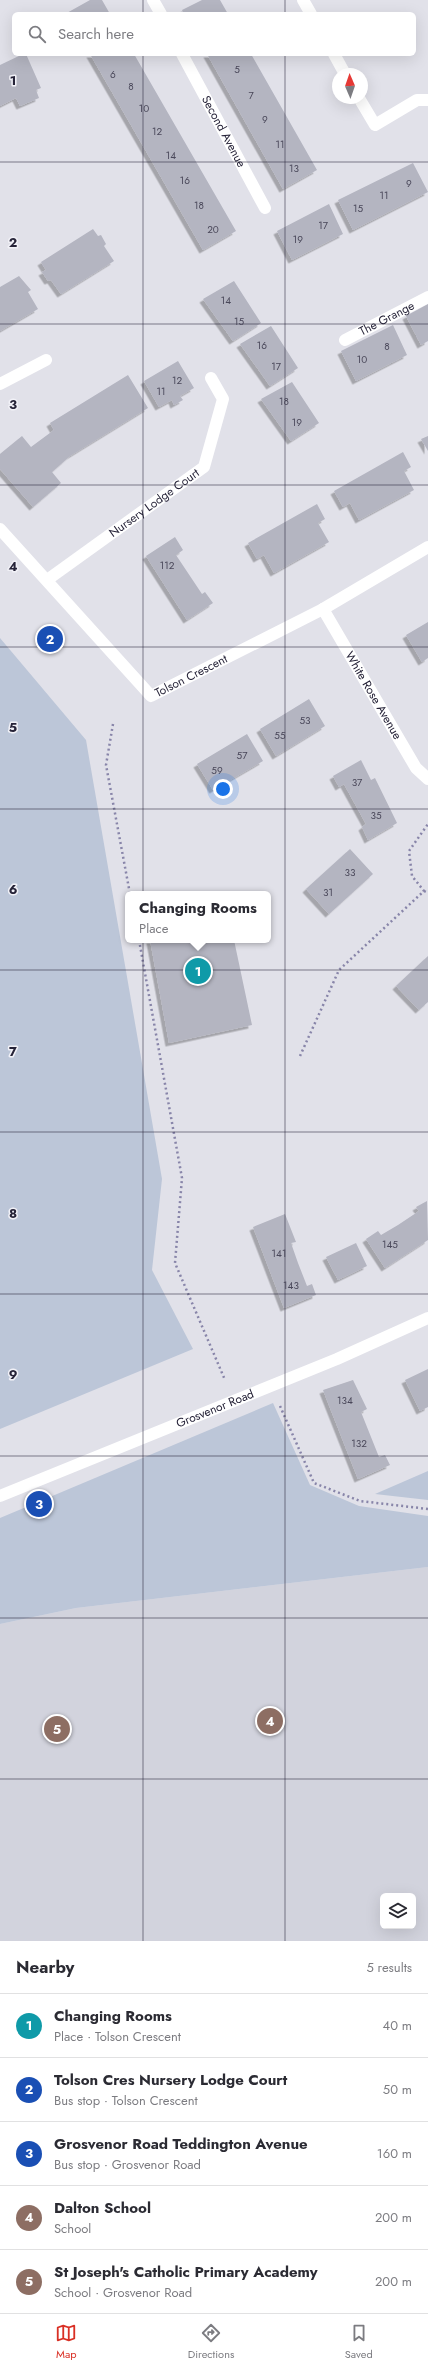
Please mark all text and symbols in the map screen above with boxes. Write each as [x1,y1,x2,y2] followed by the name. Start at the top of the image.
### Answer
[12,12,416,56] search box
[26,23,48,45] icon: search
[58,23,134,45] text: Search here
[234,62,240,77] house number: 5
[110,67,116,82] house number: 6
[332,68,368,104] north arrow
[10,71,16,90] text: 1
[128,79,134,94] house number: 8
[248,88,254,103] house number: 7
[197,92,250,171] street label: Second Avenue
[139,101,149,116] house number: 10
[262,112,268,127] house number: 9
[152,124,162,139] house number: 12
[276,137,285,152] house number: 11
[166,148,176,163] house number: 14
[289,161,300,176] house number: 13
[180,173,190,188] house number: 16
[406,176,412,191] house number: 9
[380,188,389,203] house number: 11
[194,198,204,213] house number: 18
[353,201,363,216] house number: 15
[318,218,329,233] house number: 17
[207,222,219,237] house number: 20
[293,232,303,247] house number: 19
[9,233,17,252] text: 2
[221,293,231,308] house number: 14
[356,297,418,340] street label: The Grange
[234,314,244,329] house number: 15
[257,338,267,353] house number: 16
[384,339,390,354] house number: 8
[357,352,367,367] house number: 10
[271,359,282,374] house number: 17
[172,373,182,388] house number: 12
[157,384,166,399] house number: 11
[279,394,289,409] house number: 18
[9,395,17,414] text: 3
[292,415,302,430] house number: 19
[105,464,203,542] street label: Nursery Lodge Court
[8,557,18,576] text: 4
[160,558,175,573] house number: 112
[37,624,63,654] pin: 2
[341,648,406,743] street label: White Rose Avenue
[152,650,231,702] street label: Tolson Crescent
[299,713,311,728] house number: 53
[9,718,17,737] text: 5
[274,728,286,743] house number: 55
[237,748,248,763] house number: 57
[211,763,223,778] house number: 59
[352,775,363,790] house number: 37
[213,779,233,799] your location
[370,808,382,823] house number: 35
[345,865,356,880] house number: 33
[9,880,18,899] text: 6
[323,885,333,900] house number: 31
[125,891,271,943] popup
[139,897,257,919] text: Changing Rooms
[139,919,168,938] text: Place
[185,956,211,986] pin: 1
[9,1042,17,1061] text: 7
[9,1204,17,1223] text: 8
[382,1237,398,1252] house number: 145
[272,1246,286,1261] house number: 141
[283,1278,299,1293] house number: 143
[9,1365,18,1384] text: 9
[173,1385,256,1432] street label: Grosvenor Road
[337,1393,353,1408] house number: 134
[351,1436,367,1451] house number: 132
[26,1489,52,1519] pin: 3
[257,1706,283,1736] pin: 4
[44,1714,70,1744] pin: 5
[380,1893,416,1929] map controls
[380,1893,416,1929] button: layers
[16,1955,74,1979] text: Nearby
[366,1958,412,1977] text: 5 results
[54,2005,172,2027] text: Changing Rooms
[26,2016,32,2035] text: 1
[383,2016,412,2035] text: 40 m
[54,2027,181,2046] text: Place · Tolson Crescent
[54,2069,287,2091] text: Tolson Cres Nursery Lodge Court
[25,2080,33,2099] text: 2
[383,2080,412,2099] text: 50 m
[54,2091,198,2110] text: Bus stop · Tolson Crescent
[54,2133,308,2155] text: Grosvenor Road Teddington Avenue
[25,2144,33,2163] text: 3
[377,2144,412,2163] text: 160 m
[54,2155,201,2174] text: Bus stop · Grosvenor Road
[54,2197,151,2219] text: Dalton School
[24,2208,34,2227] text: 4
[375,2208,412,2227] text: 200 m
[54,2219,91,2238] text: School
[54,2261,318,2283] text: St Joseph's Catholic Primary Academy
[25,2272,33,2291] text: 5
[375,2272,412,2291] text: 200 m
[54,2283,192,2302] text: School · Grosvenor Road
[55,2322,77,2362] tab: Map
[188,2322,234,2362] tab: Directions
[345,2322,373,2362] tab: Saved

